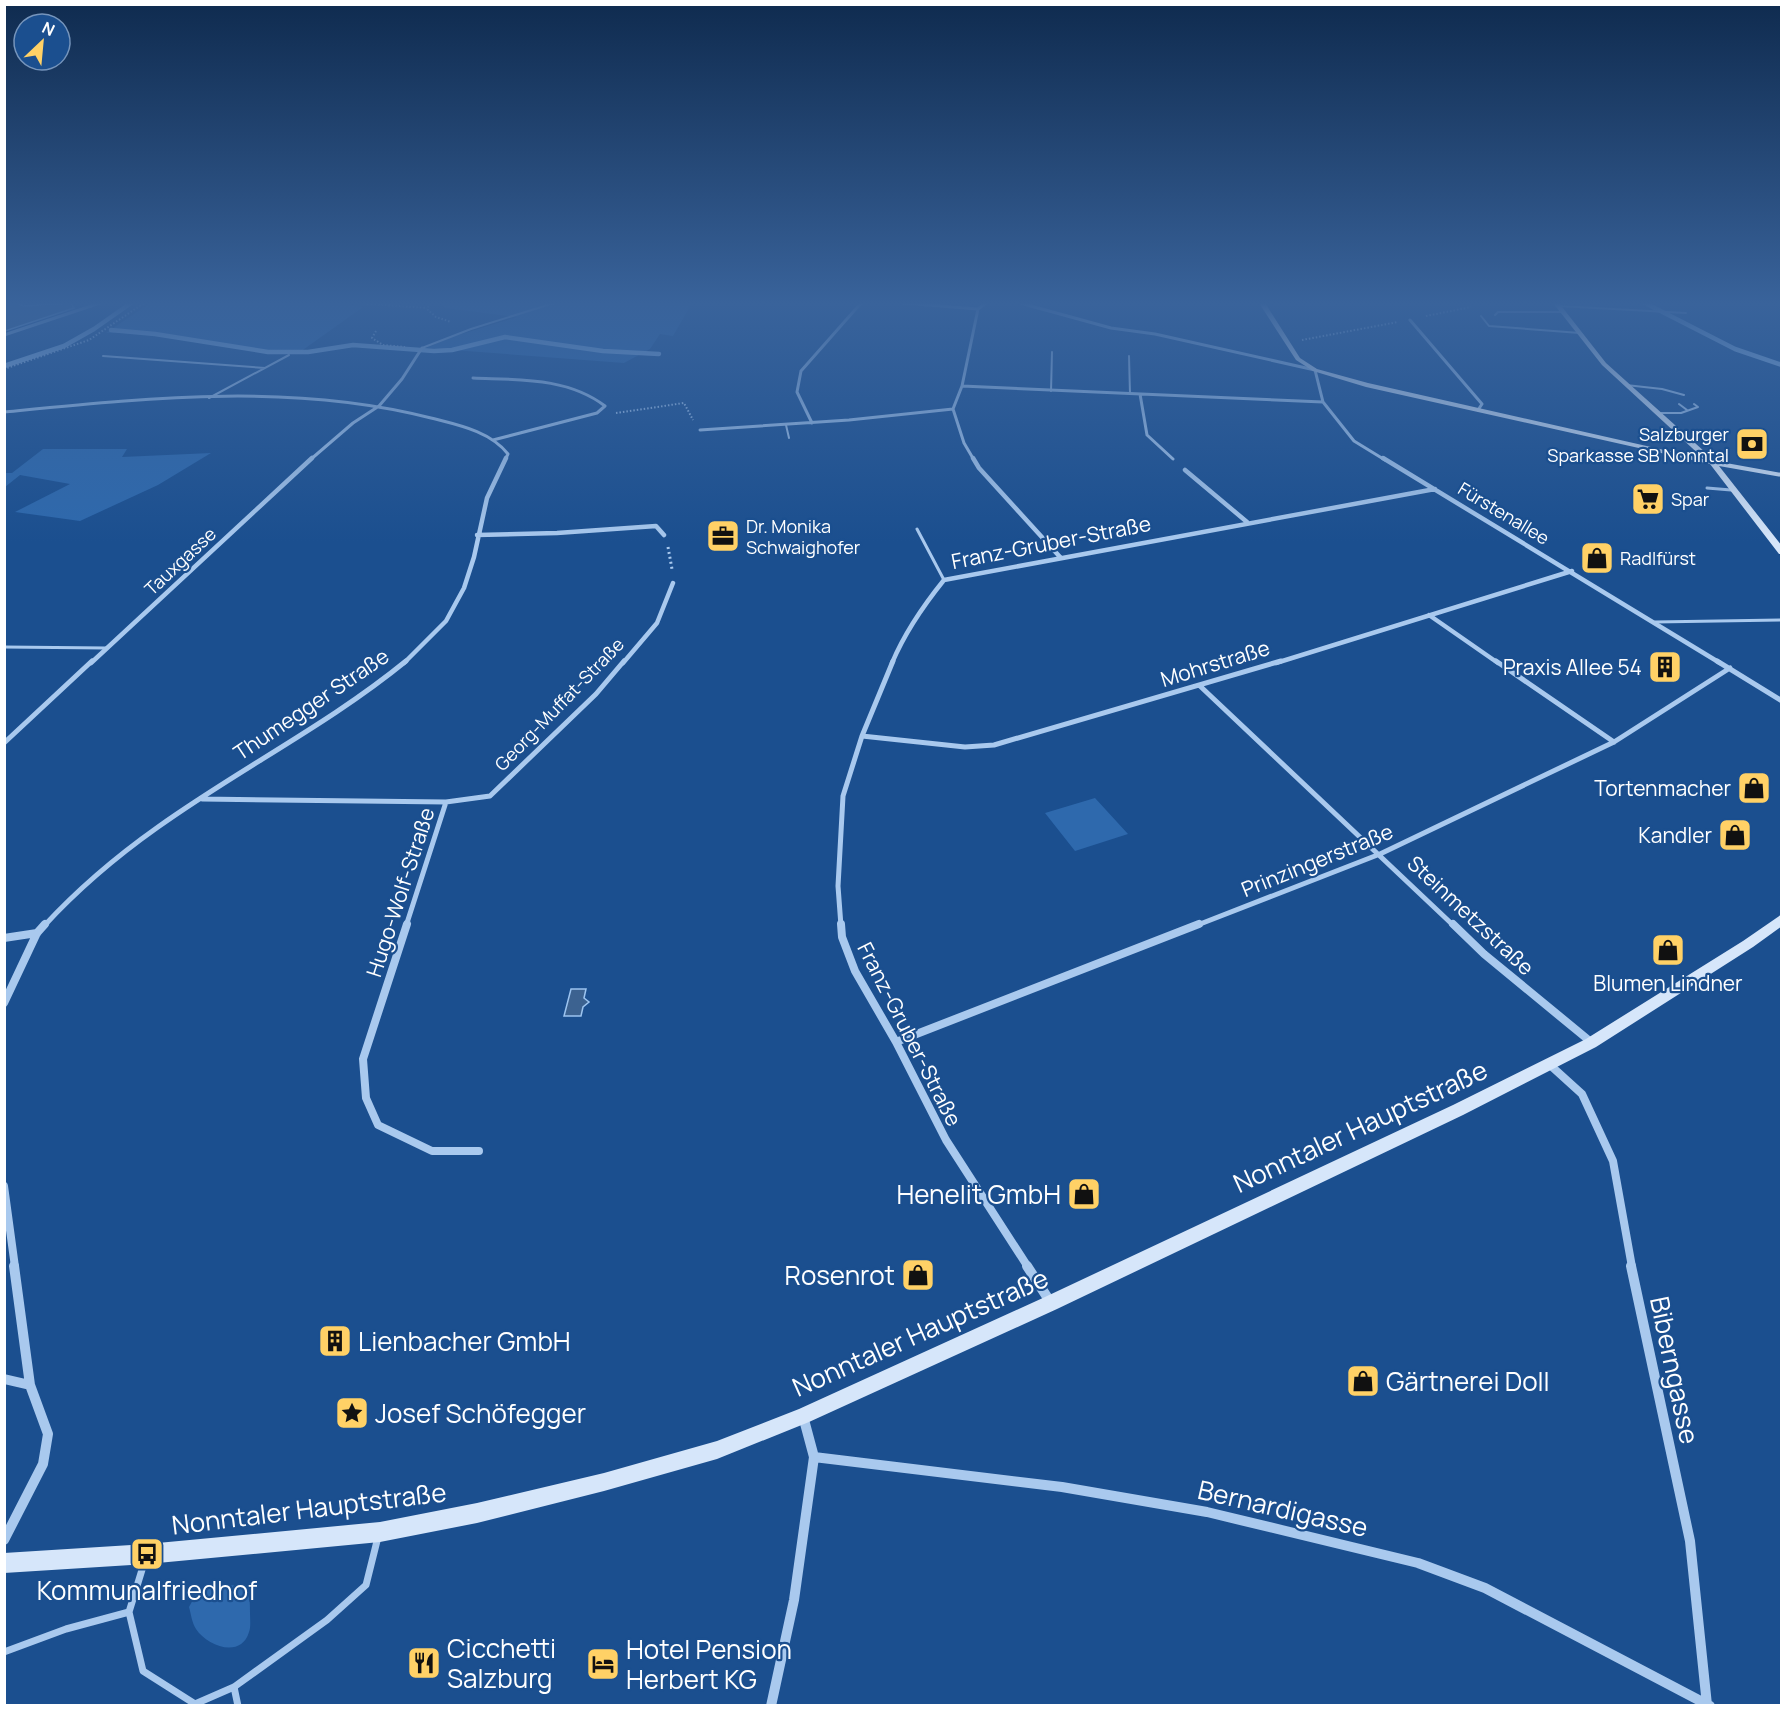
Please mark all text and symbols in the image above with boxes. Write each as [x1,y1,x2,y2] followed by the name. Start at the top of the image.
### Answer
[12,12,72,72] north arrow
[39,16,59,41] text: N
[1547,422,1730,467] place label: Salzburger Sparkasse SB Nonntal
[1734,426,1770,462] bank icon: Salzburger Sparkasse SB Nonntal
[1454,476,1554,550] street label: Fürstenallee
[1630,481,1666,517] supermarket icon: Spar
[1671,487,1710,511] place label: Spar
[949,509,1153,575] street label: Franz-Gruber-Straße
[746,514,861,559] place label: Dr. Monika Schwaighofer
[705,518,741,554] office icon: Dr. Monika Schwaighofer
[139,522,221,600] street label: Tauxgasse
[1579,540,1615,576] shop icon: Radlfürst
[1620,546,1696,570] place label: Radlfürst
[489,632,629,776] street label: Georg-Muffat-Straße
[1157,633,1273,693] street label: Mohrstraße
[228,642,394,766] street label: Thumegger Straße
[1647,649,1683,685] building icon: Praxis Allee 54
[1503,653,1642,681] place label: Praxis Allee 54
[1736,770,1772,806] shop icon: Tortenmacher
[1594,774,1731,802] place label: Tortenmacher
[359,804,441,980] street label: Hugo-Wolf-Straße
[1237,817,1397,903] street label: Prinzingerstraße
[1717,817,1753,853] shop icon: Kandler
[1638,821,1712,849] place label: Kandler
[1402,849,1540,981] street label: Steinmetzstraße
[1650,932,1686,968] shop icon: Blumen Lindner
[851,937,969,1131] street label: Franz-Gruber-Straße
[1593,969,1743,997] place label: Blumen Lindner
[1227,1051,1493,1201] street label: Nonntaler Hauptstraße
[897,1176,1061,1212] place label: Henelit GmbH
[1066,1176,1102,1212] shop icon: Henelit GmbH
[785,1257,895,1293] place label: Rosenrot
[900,1257,936,1293] shop icon: Rosenrot
[786,1259,1054,1405] street label: Nonntaler Hauptstraße
[1642,1293,1708,1447] street label: Biberngasse
[317,1323,353,1359] building icon: Lienbacher GmbH
[358,1323,571,1359] place label: Lienbacher GmbH
[1345,1363,1381,1399] shop icon: Gärtnerei Doll
[1386,1363,1550,1399] place label: Gärtnerei Doll
[334,1395,370,1431] place icon: Josef Schöfegger
[375,1395,586,1431] place label: Josef Schöfegger
[1195,1471,1371,1545] street label: Bernardigasse
[170,1473,448,1543] street label: Nonntaler Hauptstraße
[129,1536,165,1572] bus stop icon: Kommunalfriedhof
[37,1572,257,1608] place label: Kommunalfriedhof
[447,1630,556,1696] place label: Cicchetti Salzburg
[626,1631,792,1697] place label: Hotel Pension Herbert KG
[406,1645,442,1681] restaurant icon: Cicchetti Salzburg
[585,1646,621,1682] hotel icon: Hotel Pension Herbert KG

